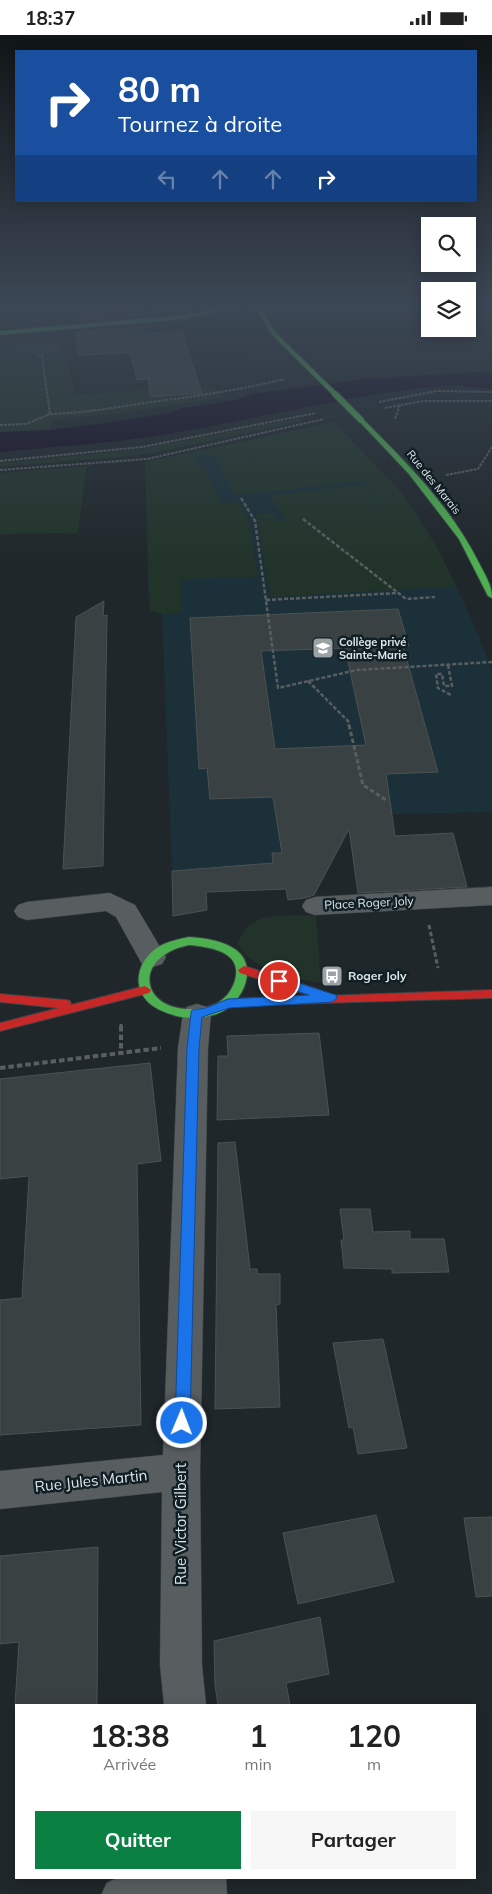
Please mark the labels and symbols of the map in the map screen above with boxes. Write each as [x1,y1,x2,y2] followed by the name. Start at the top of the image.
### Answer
[404,447,464,517] street label: Rue des Marais
[339,635,407,662] place label: Collège privé Sainte-Marie
[311,636,335,660] school or university icon: Collège privé Sainte-Marie
[324,893,415,912] street label: Place Roger Joly
[258,960,300,1002] pin
[320,964,344,988] bus stop icon: Roger Joly
[348,968,407,983] place label: Roger Joly
[155,1396,207,1448] position arrow
[171,1463,190,1585] street label: Rue Victor Gilbert
[34,1465,148,1496] street label: Rue Jules Martin

